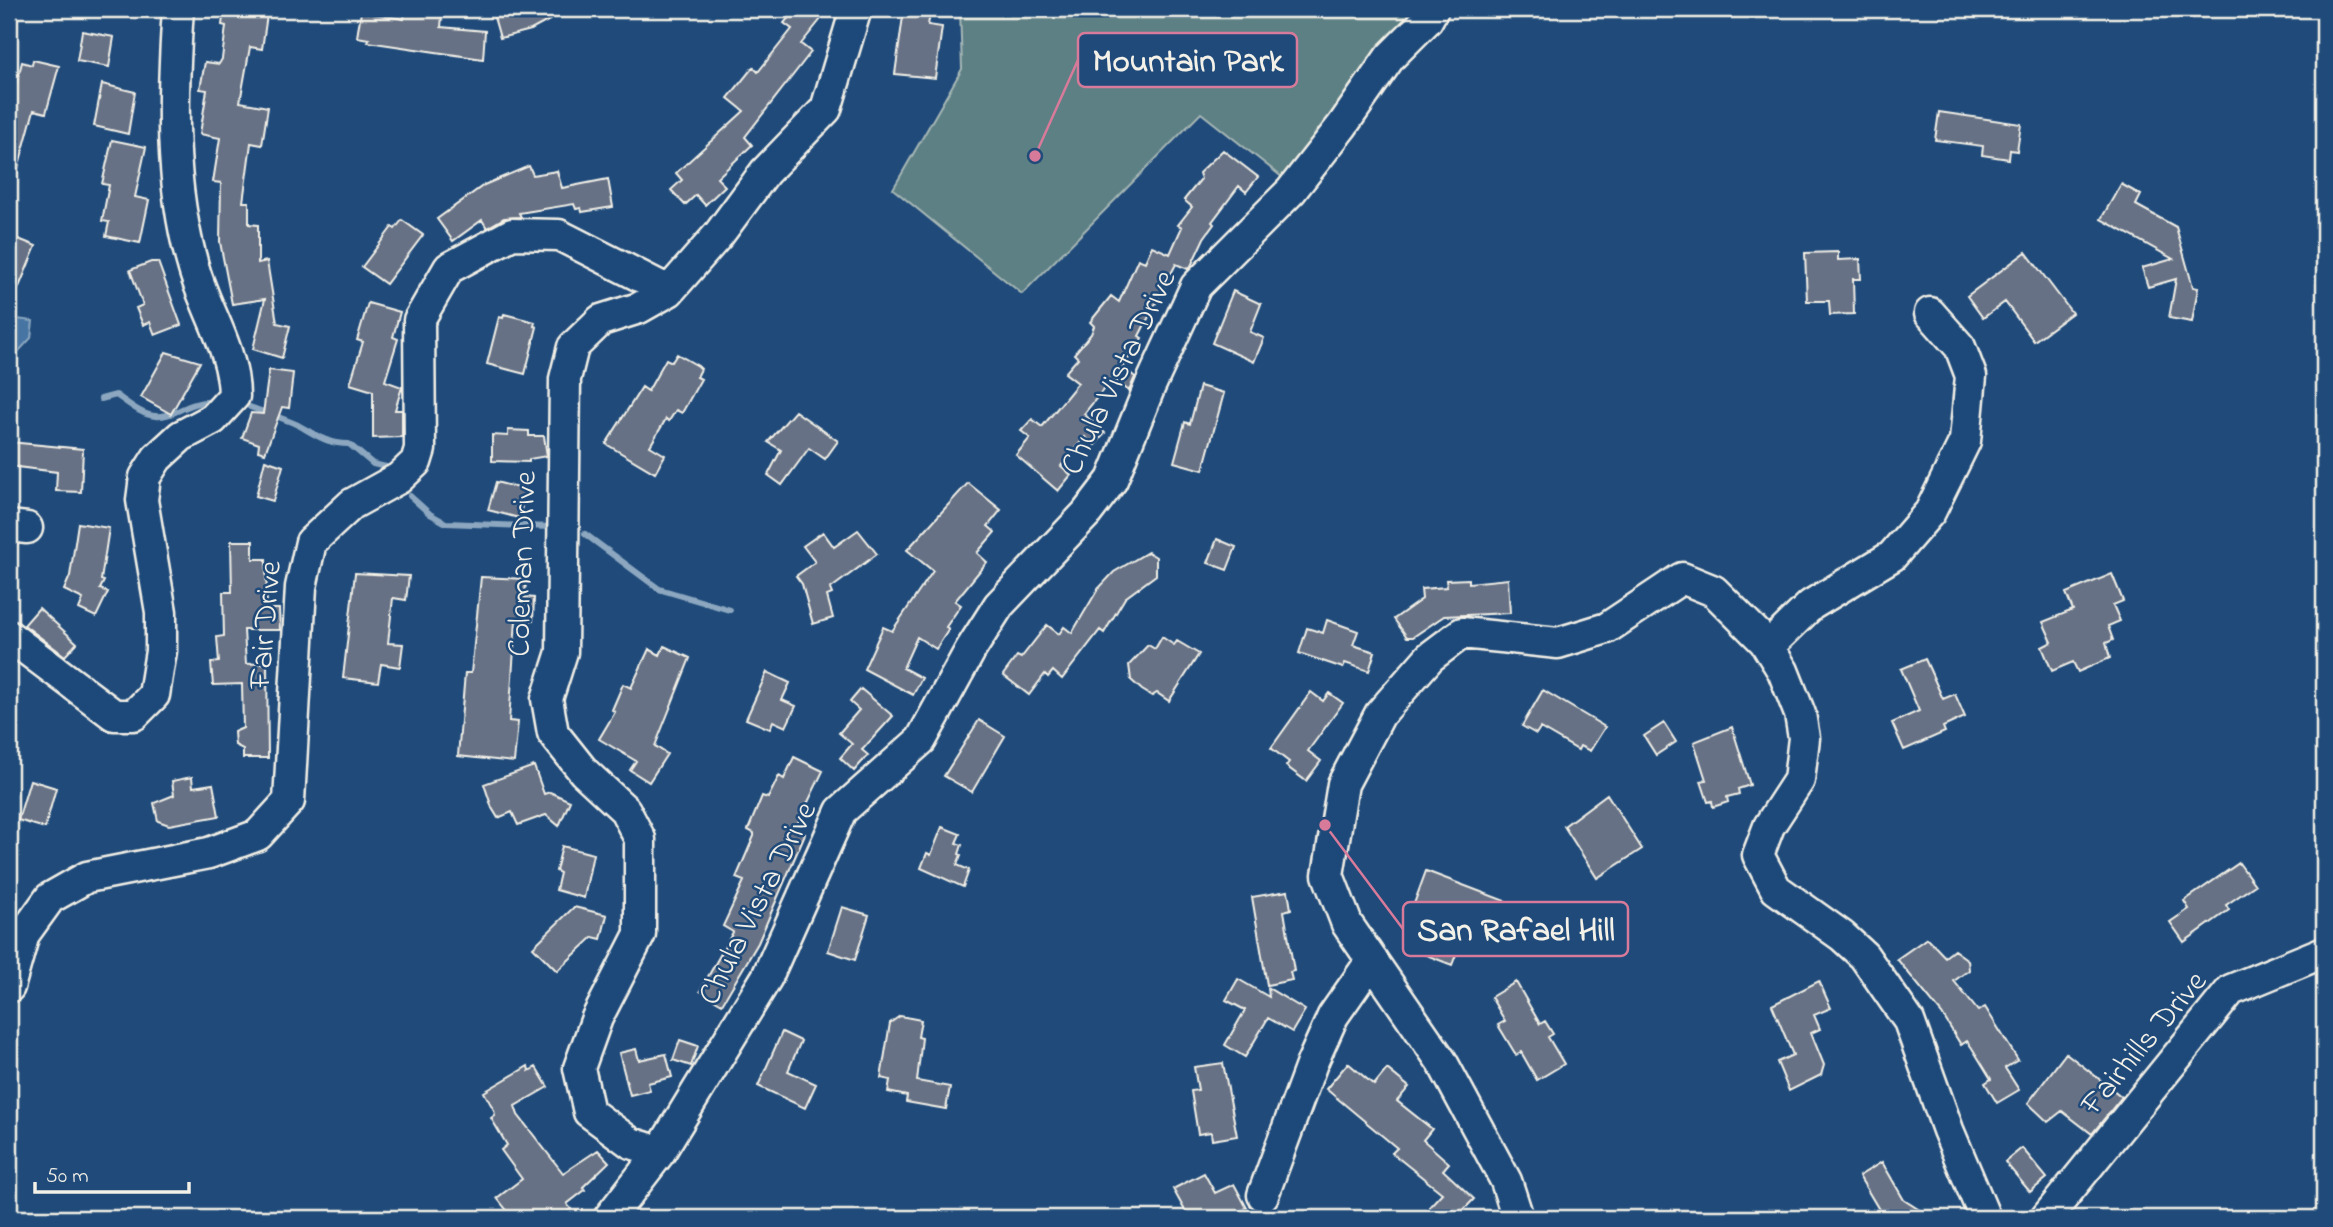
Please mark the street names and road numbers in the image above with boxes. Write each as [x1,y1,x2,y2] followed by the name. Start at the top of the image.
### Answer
[1050,262,1190,484] street label: Chula Vista Drive
[497,470,551,658] street label: Coleman Drive
[238,558,296,692] street label: Fair Drive
[687,793,831,1014] street label: Chula Vista Drive
[2070,961,2220,1127] street label: Fairhills Drive

